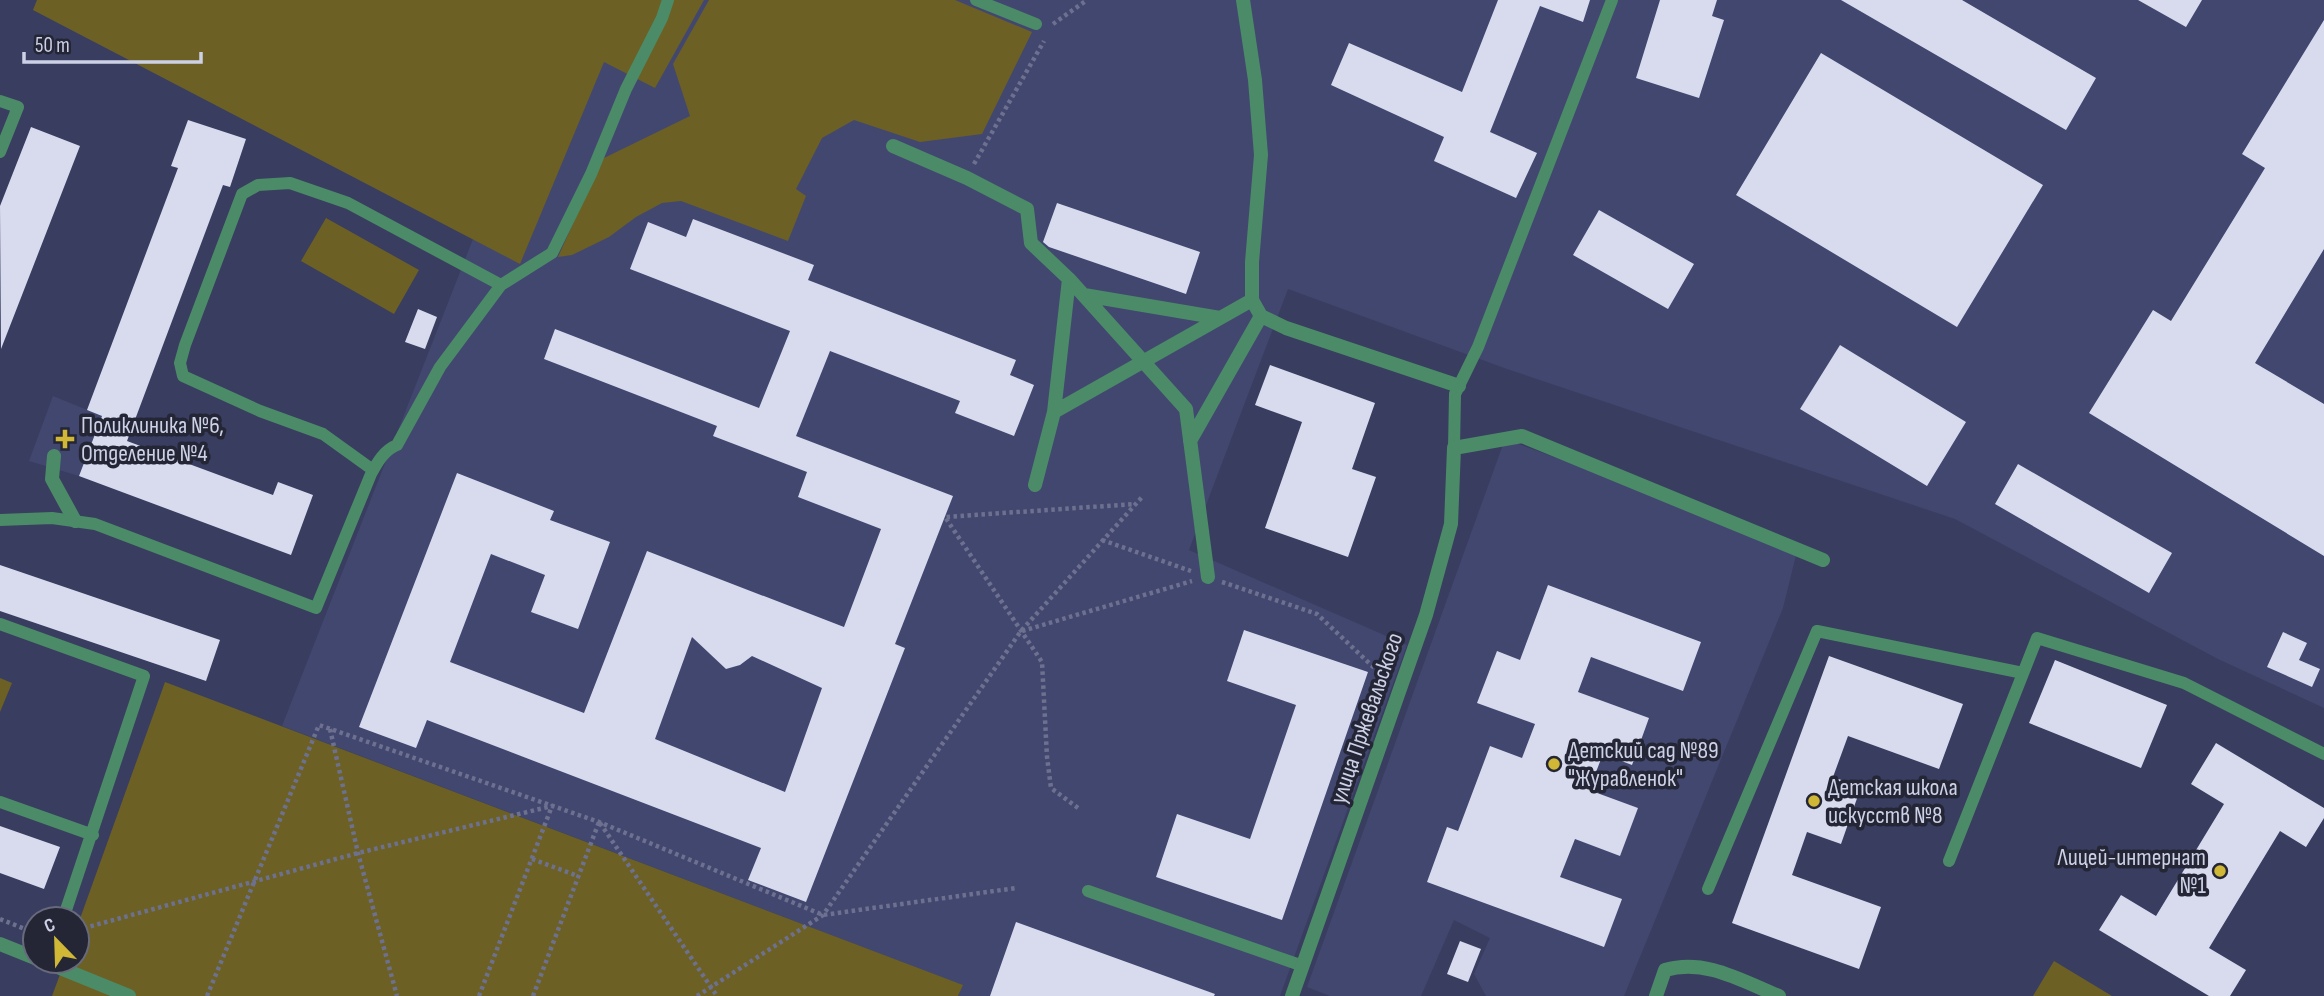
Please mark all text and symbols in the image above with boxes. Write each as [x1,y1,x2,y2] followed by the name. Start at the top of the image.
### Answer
[24,21,201,65] scale bar
[35,33,70,58] text: 50 m
[81,411,224,468] place label: Поликлиника №6, Отделение №4
[55,429,75,449] marker: Поликлиника №6, Отделение №4
[1324,629,1409,808] street label: улица Пржевальского
[1568,736,1719,793] place label: Детский сад №89 "Журавленок"
[1546,756,1562,772] marker: Детский сад №89 "Журавленок"
[1828,773,1958,830] place label: Детская школа искусств №8
[1806,793,1822,809] marker: Детская школа искусств №8
[2057,843,2207,900] place label: Лицей-интернат №1
[2212,863,2228,879] marker: Лицей-интернат №1
[21,905,91,975] north arrow
[41,913,59,938] text: С

